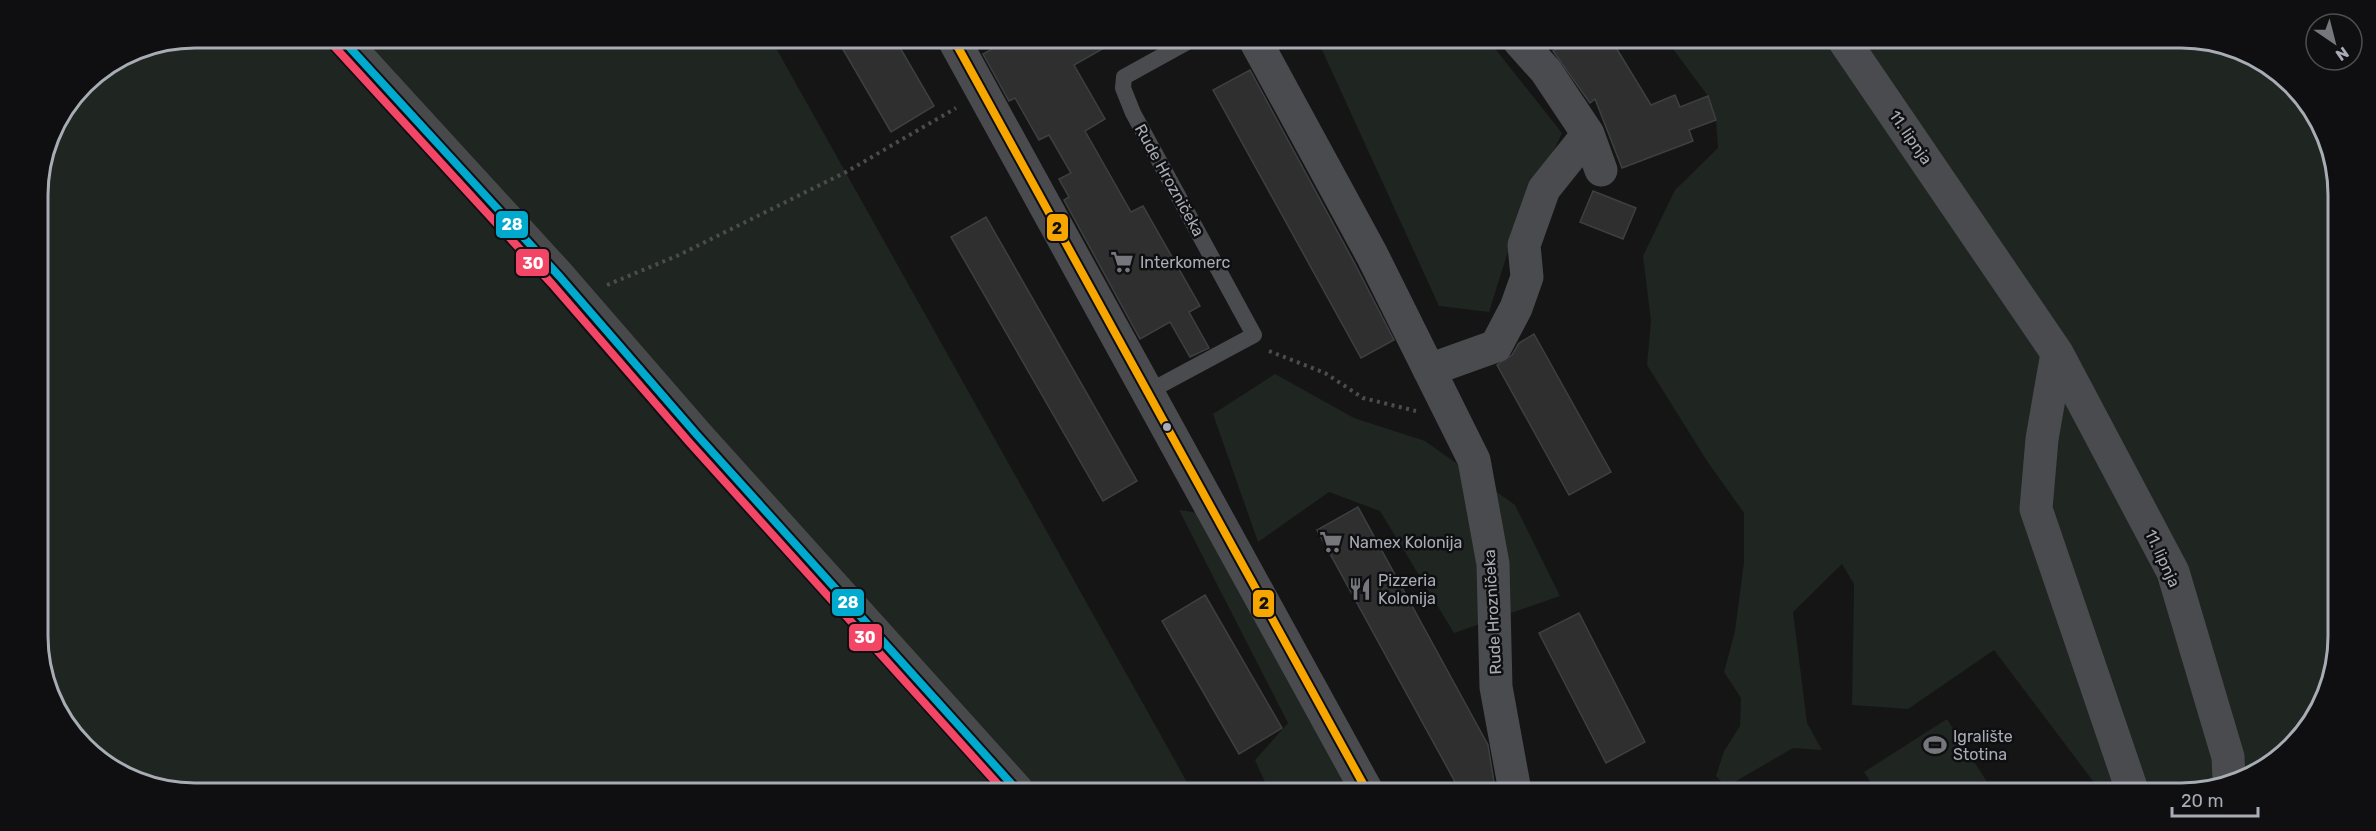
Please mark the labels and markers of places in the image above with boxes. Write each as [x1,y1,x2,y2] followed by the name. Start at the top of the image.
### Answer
[1109,249,1135,275] supermarket icon: Interkomerc
[1140,253,1230,272] place label: Interkomerc
[1161,421,1173,433] unlabelled marker
[1318,529,1344,555] supermarket icon: Namex Kolonija
[1349,533,1462,552] place label: Namex Kolonija
[1378,571,1436,608] place label: Pizzeria Kolonija
[1347,576,1373,602] restaurant icon: Pizzeria Kolonija
[1953,727,2013,764] place label: Igralište Stotina
[1922,732,1948,758] sports icon: Igralište Stotina

